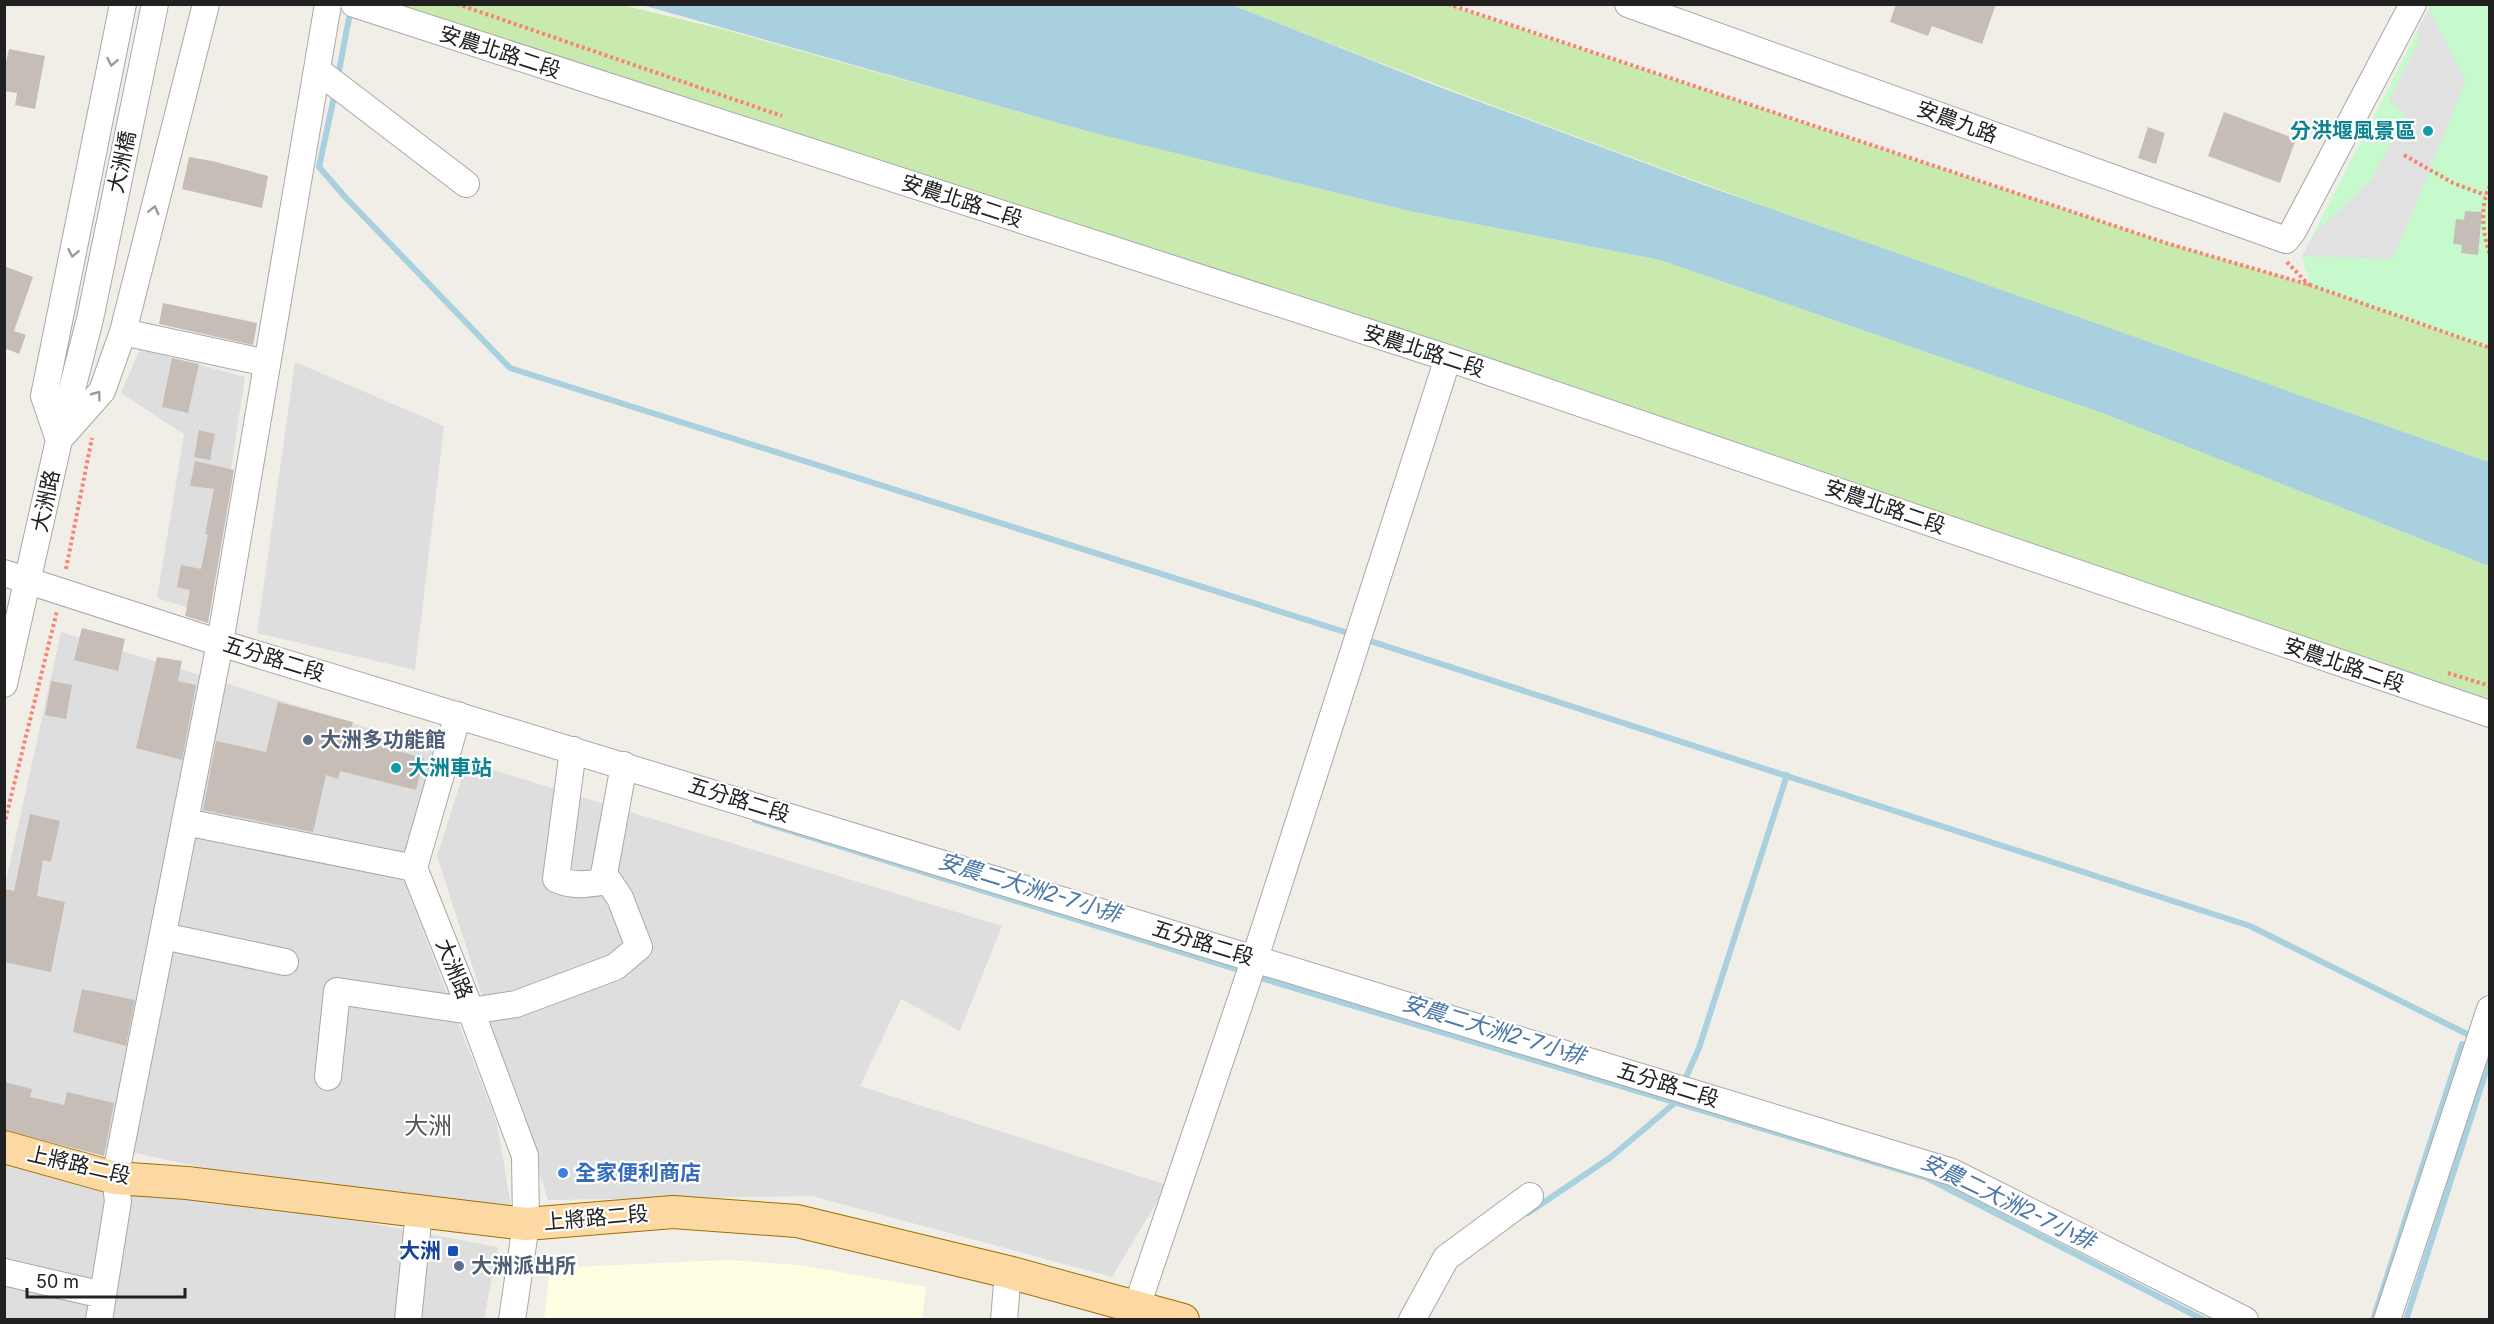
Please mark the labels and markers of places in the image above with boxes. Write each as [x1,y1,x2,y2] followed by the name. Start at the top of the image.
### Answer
[2290,118,2416,143] place label: 分洪堰風景區
[2421,124,2435,138] marker: 分洪堰風景區
[320,727,446,752] place label: 大洲多功能館
[301,733,315,747] marker: 大洲多功能館
[408,755,492,780] place label: 大洲車站
[389,761,403,775] marker: 大洲車站
[575,1160,701,1185] place label: 全家便利商店
[556,1166,570,1180] marker: 全家便利商店
[399,1238,441,1263] place label: 大洲
[446,1244,460,1258] marker: 大洲
[471,1253,576,1278] place label: 大洲派出所
[452,1259,466,1273] marker: 大洲派出所

